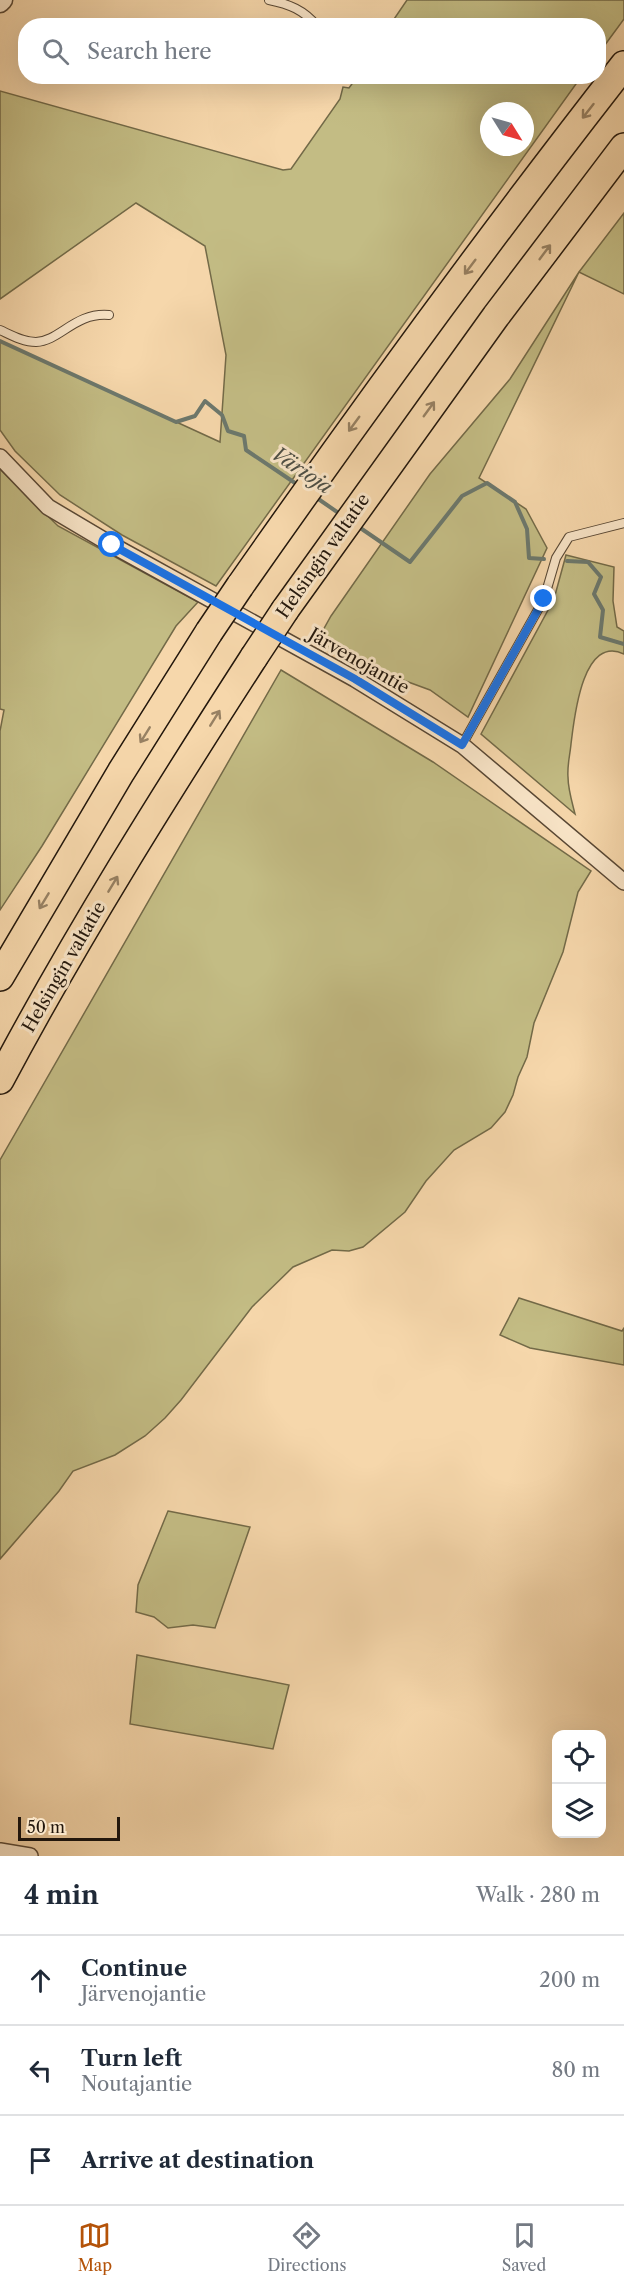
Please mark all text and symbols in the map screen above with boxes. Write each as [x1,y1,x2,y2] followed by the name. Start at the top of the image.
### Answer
[18,18,606,84] search box
[39,35,72,68] icon: search
[87,38,212,65] text: Search here
[480,102,534,156] north arrow
[582,103,594,119] one-way arrow
[538,244,551,260] one-way arrow
[463,258,476,274] one-way arrow
[422,401,435,417] one-way arrow
[348,415,360,431] one-way arrow
[267,441,337,499] water label: Värioja
[272,489,374,623] street label: Helsingin valtatie
[98,531,124,557] route start
[530,585,556,611] route end
[302,622,413,699] street label: Järvenojantie
[209,710,221,727] one-way arrow
[138,726,151,743] one-way arrow
[107,876,119,893] one-way arrow
[37,892,49,909] one-way arrow
[18,898,110,1036] street label: Helsingin valtatie
[552,1730,606,1838] map controls
[552,1730,606,1784] button: locate
[552,1784,606,1838] button: layers
[18,1814,120,1842] scale bar
[27,1817,65,1837] text: 50 m
[24,1879,99,1911] text: 4 min
[476,1883,600,1907] text: Walk · 280 m
[81,1955,187,1982] text: Continue
[24,1964,57,1997] icon: ahead
[539,1968,600,1992] text: 200 m
[81,1982,206,2006] text: Järvenojantie
[81,2045,182,2072] text: Turn left
[24,2054,57,2087] icon: left
[552,2058,600,2082] text: 80 m
[81,2072,192,2096] text: Noutajantie
[24,2144,57,2177] icon: arrive
[81,2147,314,2174] text: Arrive at destination
[78,2219,112,2275] tab: Map
[267,2219,346,2275] tab: Directions
[502,2219,546,2275] tab: Saved

